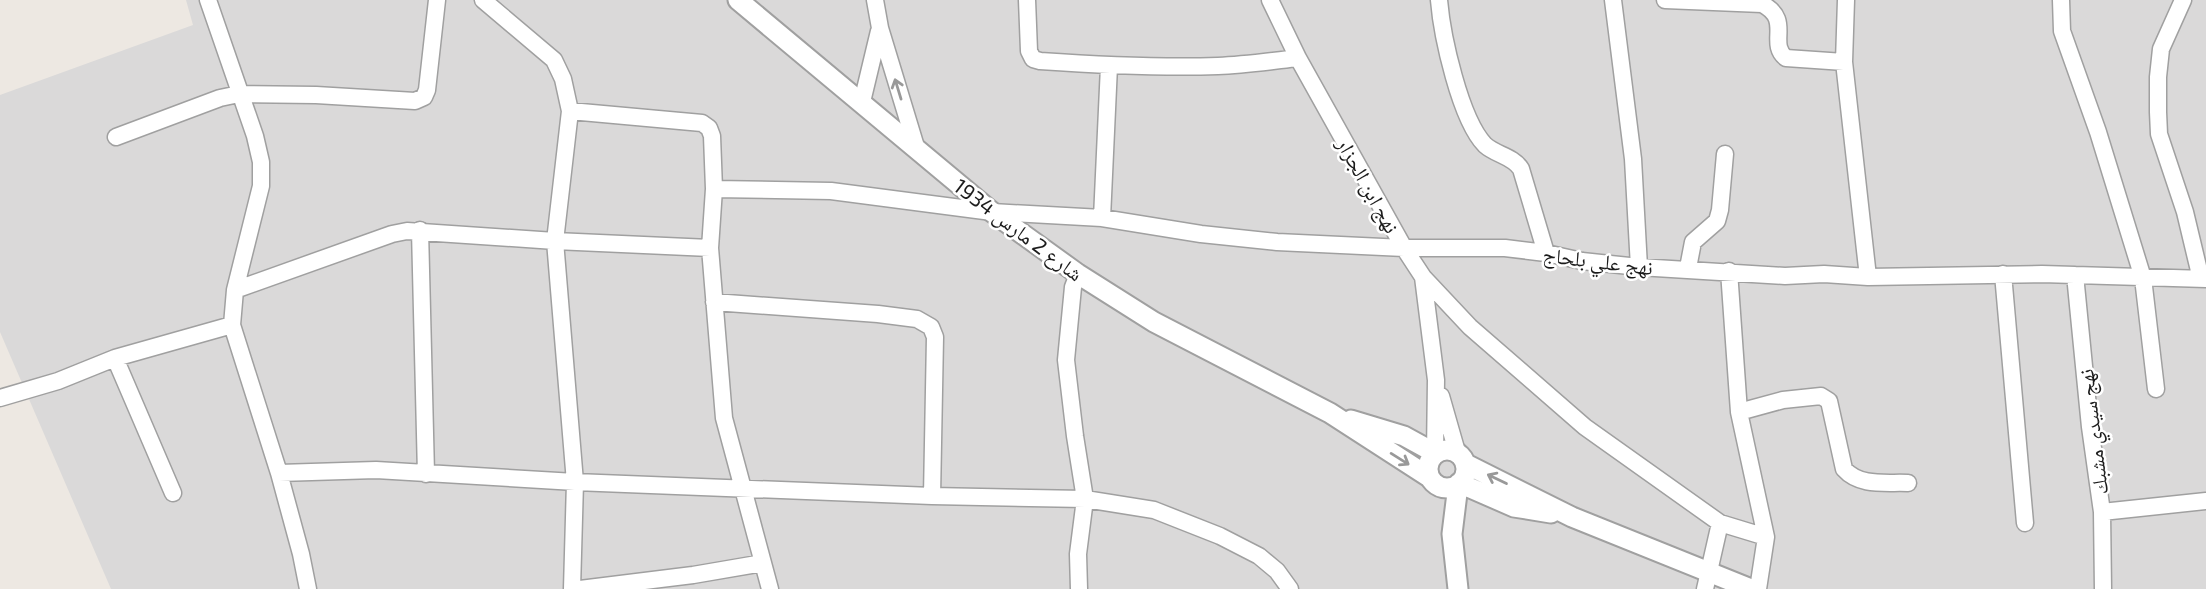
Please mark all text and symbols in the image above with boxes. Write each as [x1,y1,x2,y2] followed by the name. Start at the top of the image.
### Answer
[891,78,904,100] one-way arrow
[1330,132,1405,238] street label: نهج ابن الجزار
[948,172,1088,287] street label: شارع 2 مارس 1934
[1541,241,1655,284] street label: نهج علي بلحاج
[2072,367,2117,496] street label: نهج سيدي مشبك
[1389,452,1409,466] one-way arrow
[1487,472,1508,486] one-way arrow

